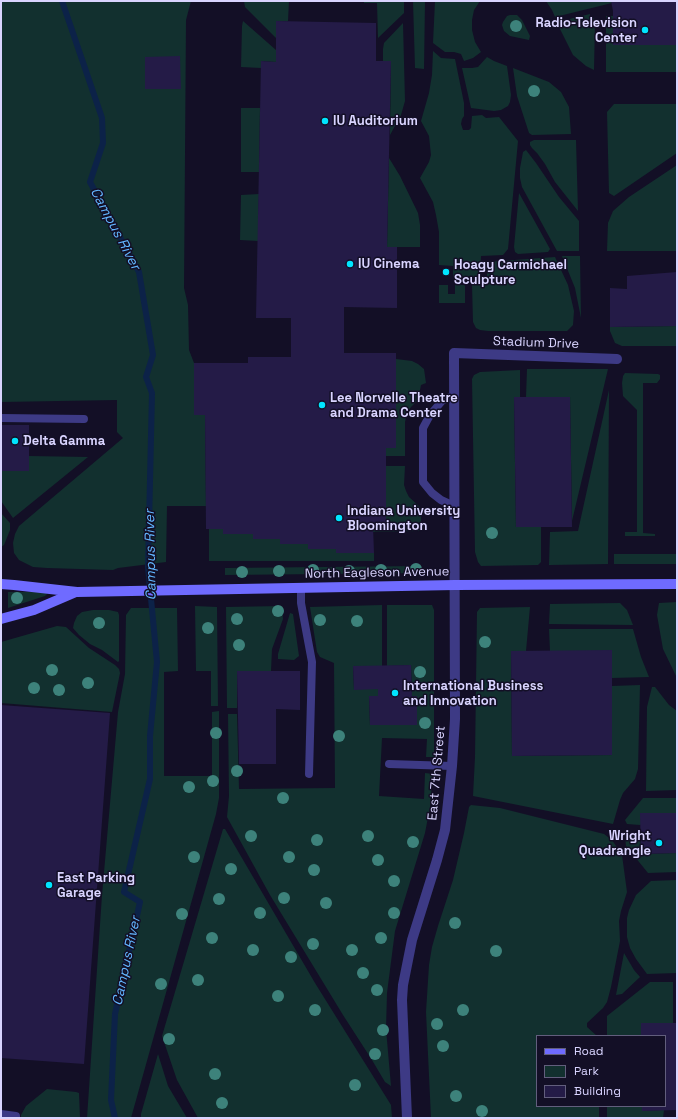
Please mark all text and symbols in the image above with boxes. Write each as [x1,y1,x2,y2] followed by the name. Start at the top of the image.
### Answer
[536,15,637,46] place label: Radio-Television Center
[640,25,650,35] marker: Radio-Television Center
[333,113,418,129] place label: IU Auditorium
[320,116,330,126] marker: IU Auditorium
[86,185,144,273] water label: Campus River
[358,256,419,272] place label: IU Cinema
[454,257,567,288] place label: Hoagy Carmichael Sculpture
[345,259,355,269] marker: IU Cinema
[441,267,451,277] marker: Hoagy Carmichael Sculpture
[493,334,579,352] street label: Stadium Drive
[330,390,458,421] place label: Lee Norvelle Theatre and Drama Center
[317,400,327,410] marker: Lee Norvelle Theatre and Drama Center
[23,433,105,449] place label: Delta Gamma
[10,436,20,446] marker: Delta Gamma
[347,503,460,534] place label: Indiana University Bloomington
[142,509,160,601] water label: Campus River
[334,513,344,523] marker: Indiana University Bloomington
[304,564,450,582] street label: North Eagleson Avenue
[403,678,543,709] place label: International Business and Innovation
[390,688,400,698] marker: International Business and Innovation
[425,725,449,821] street label: East 7th Street
[579,828,651,859] place label: Wright Quadrangle
[654,838,664,848] marker: Wright Quadrangle
[57,870,135,901] place label: East Parking Garage
[44,880,54,890] marker: East Parking Garage
[109,915,145,1007] water label: Campus River
[536,1035,666,1107] legend
[574,1043,603,1059] text: Road
[574,1063,599,1079] text: Park
[574,1083,621,1099] text: Building

